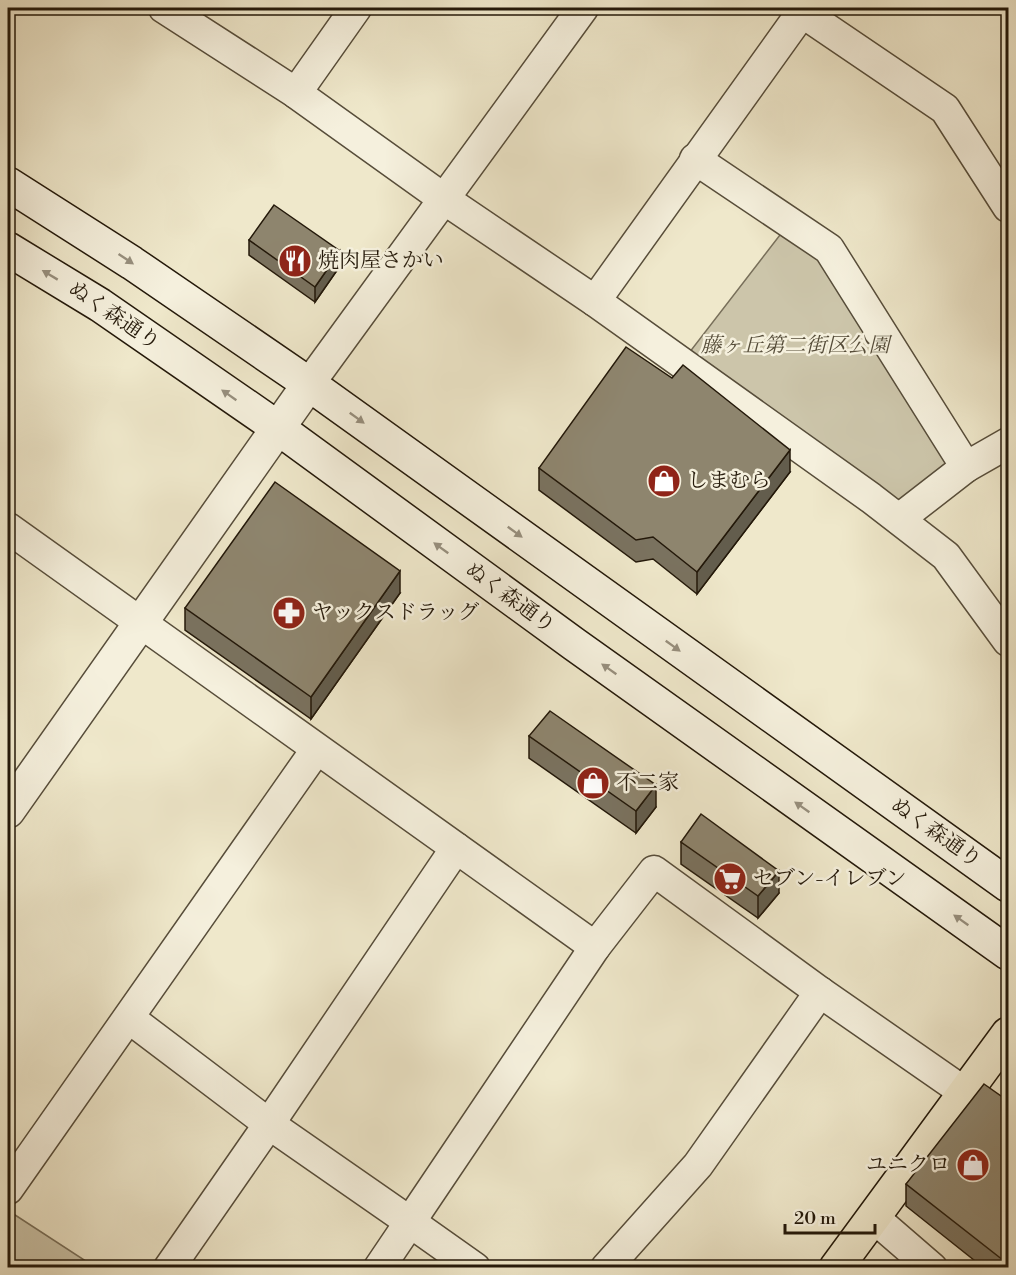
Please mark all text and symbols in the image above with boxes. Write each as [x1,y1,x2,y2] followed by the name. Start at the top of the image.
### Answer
[277,243,313,279] restaurant icon: 焼肉屋さかい
[318,248,444,274] place label: 焼肉屋さかい
[118,253,134,264] one-way arrow
[42,269,58,280] one-way arrow
[63,276,165,356] street label: ぬく森通り
[701,333,892,359] park label: 藤ヶ丘第二街区公園
[222,389,238,401] one-way arrow
[349,412,364,424] one-way arrow
[646,463,682,499] shop icon: しまむら
[687,468,771,494] place label: しまむら
[507,526,523,538] one-way arrow
[434,542,450,554] one-way arrow
[460,557,560,639] street label: ぬく森通り
[271,595,307,631] pharmacy icon: ヤックスドラッグ
[312,600,479,626] place label: ヤックスドラッグ
[665,640,681,652] one-way arrow
[601,663,617,675] one-way arrow
[575,765,611,801] shop icon: 不二家
[616,770,679,796] place label: 不二家
[886,792,986,874] street label: ぬく森通り
[794,801,810,813] one-way arrow
[712,861,748,897] supermarket icon: セブン-イレブン
[753,866,907,892] place label: セブン-イレブン
[953,914,968,926] one-way arrow
[955,1147,991,1183] shop icon: ユニクロ
[866,1152,950,1178] place label: ユニクロ
[785,1197,875,1235] scale bar
[794,1207,836,1230] text: 20 m

